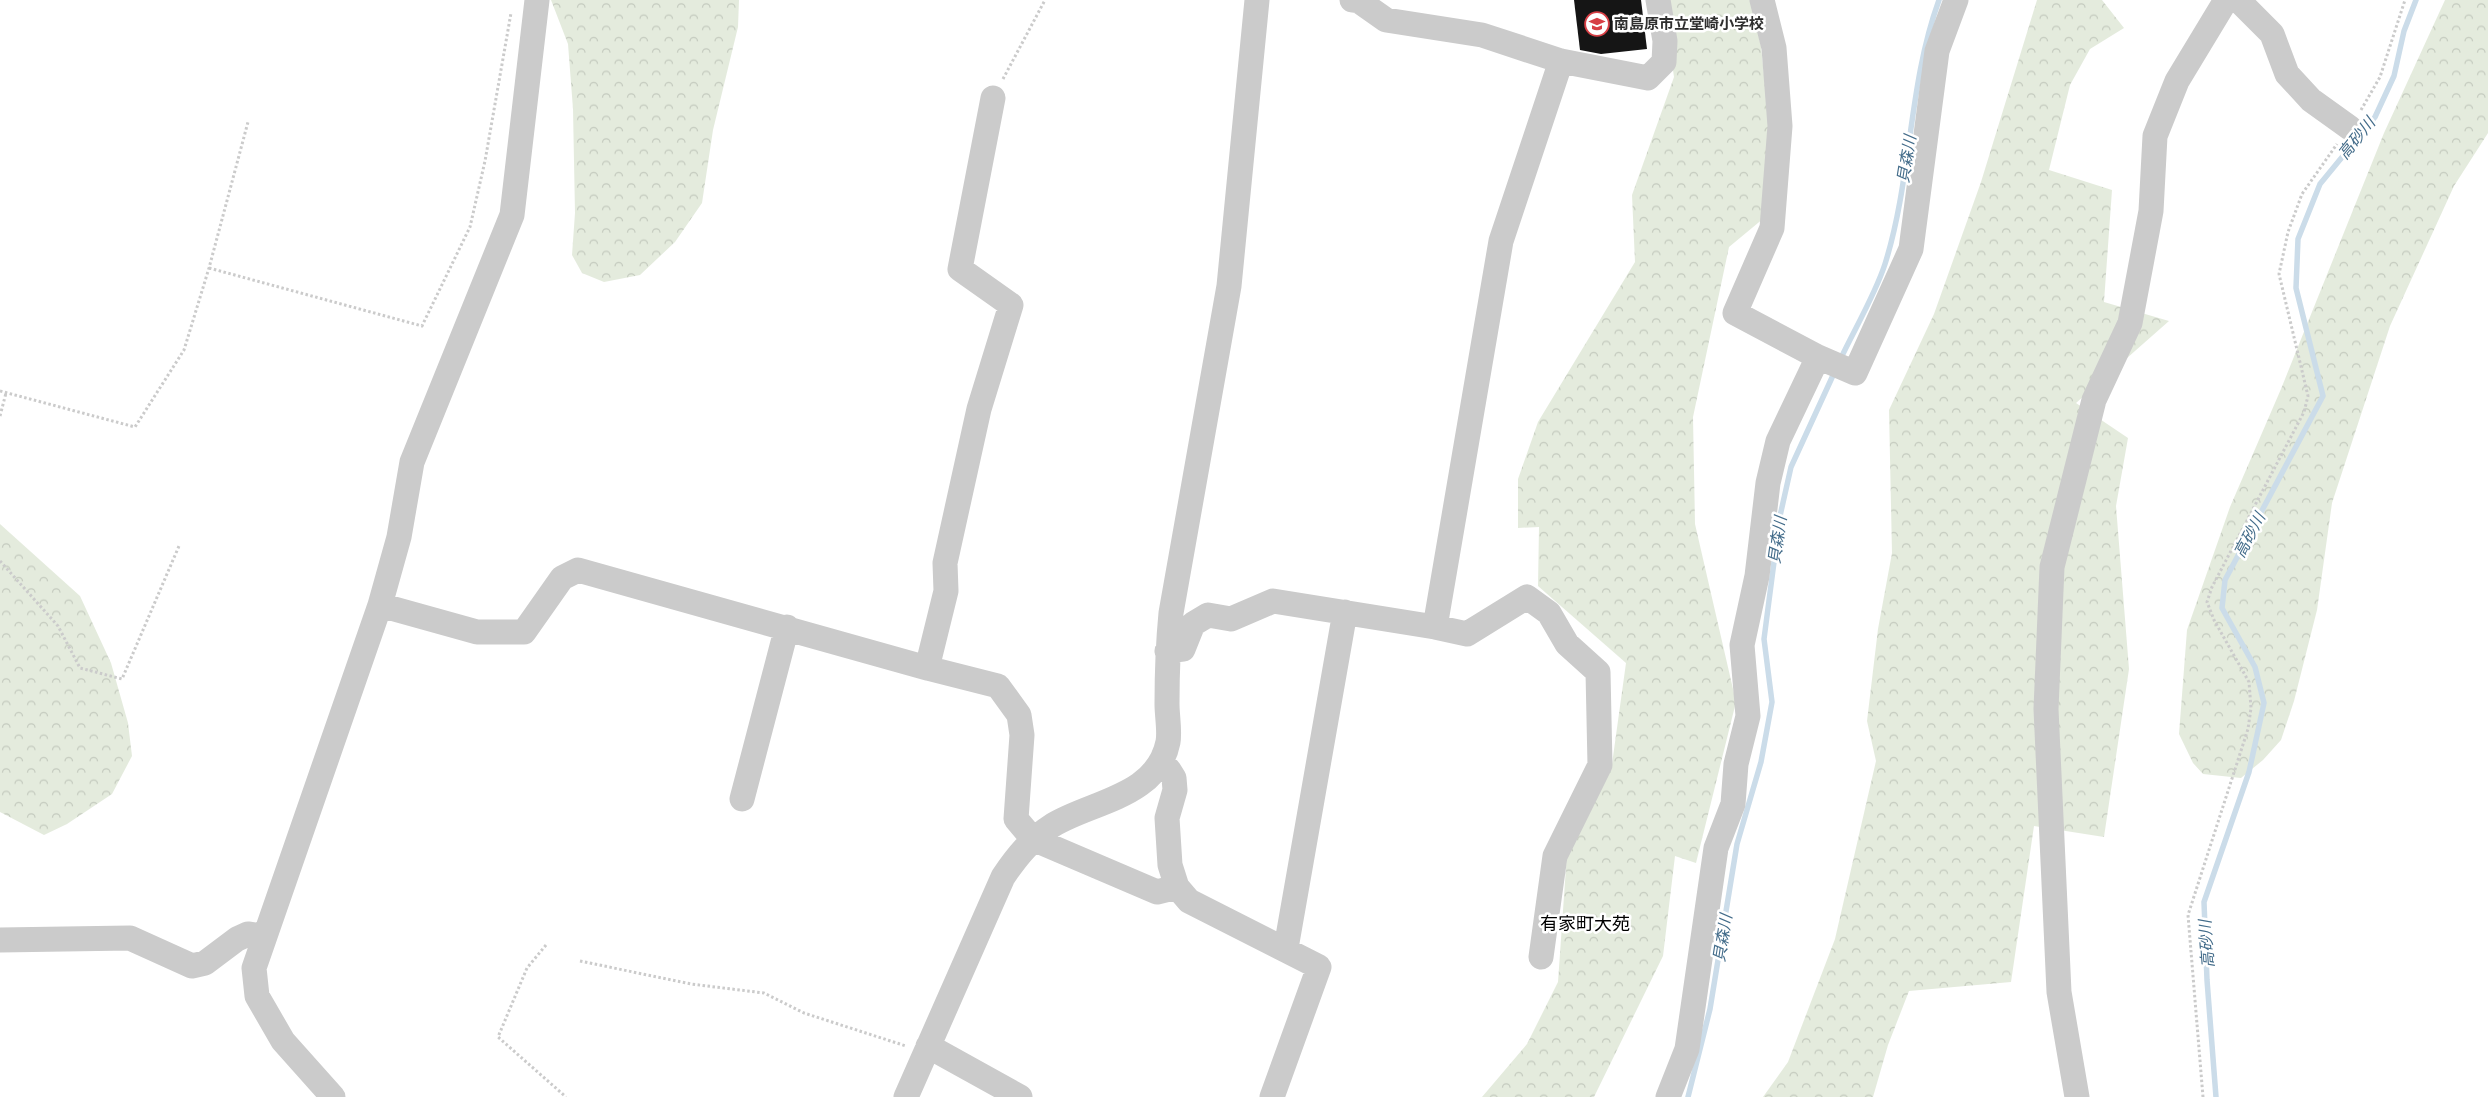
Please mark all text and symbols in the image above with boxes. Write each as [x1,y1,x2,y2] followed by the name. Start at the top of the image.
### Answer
[1584,11,1610,37] school or university icon: 南島原市立堂崎小学校
[1614,15,1764,33] place label: 南島原市立堂崎小学校
[2334,112,2380,163] water label: 高砂川
[1893,132,1920,184] water label: 貝森川
[2230,508,2270,561] water label: 高砂川
[1765,513,1791,565] water label: 貝森川
[1709,911,1736,963] water label: 貝森川
[1540,913,1630,935] district label: 有家町大苑
[2195,917,2218,969] water label: 高砂川

